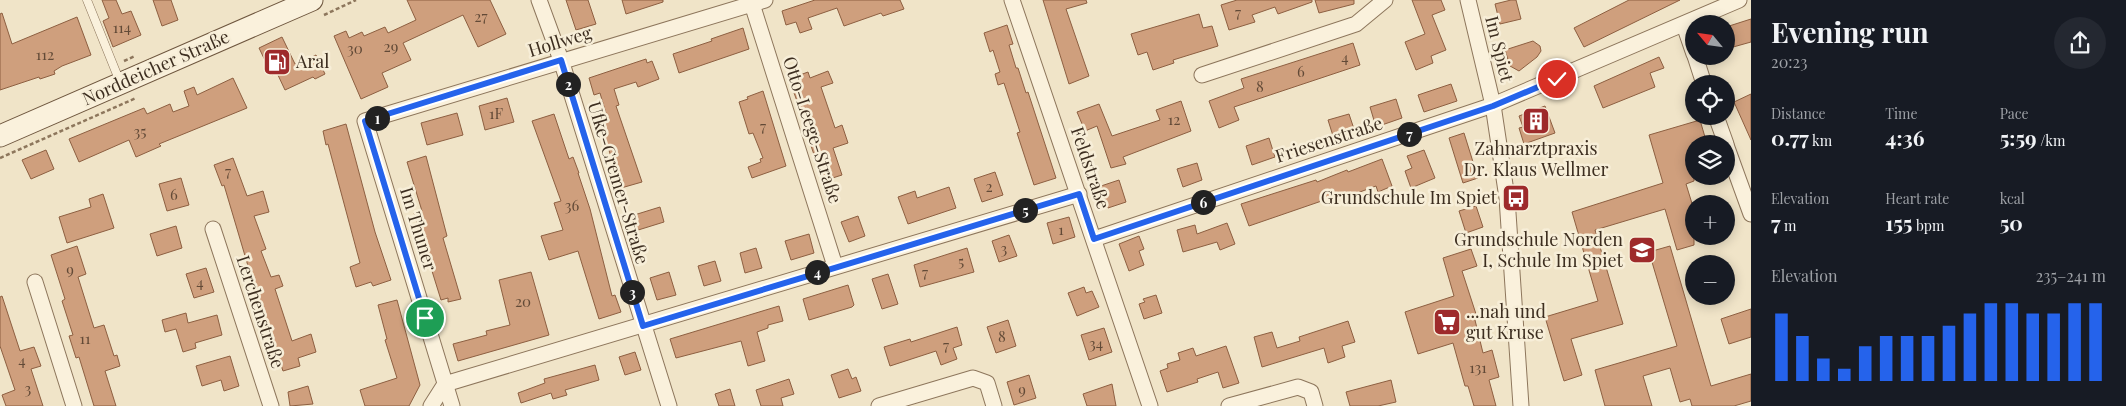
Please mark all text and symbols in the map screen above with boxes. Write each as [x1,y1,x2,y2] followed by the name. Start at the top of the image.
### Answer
[1235,2,1241,22] house number: 7
[474,6,488,26] house number: 27
[1480,13,1520,85] street label: Im Spiet
[1771,13,1929,50] text: Evening run
[1685,15,1735,65] north arrow
[1685,15,1735,305] map controls
[113,17,131,37] house number: 114
[2054,17,2106,69] button: share
[525,20,595,62] street label: Hollweg
[78,24,233,110] street label: Norddeicher Straße
[384,36,398,56] house number: 29
[347,38,363,58] house number: 30
[36,44,54,64] house number: 112
[262,47,292,77] fuel station icon: Aral
[1341,47,1349,67] house number: 4
[295,49,329,73] place label: Aral
[1771,51,1807,72] text: 20:23
[778,53,848,206] street label: Otto-Leege-Straße
[1536,58,1578,100] pin
[1297,61,1305,81] house number: 6
[1543,65,1571,93] icon: check
[556,72,580,96] pin: 2
[565,75,572,94] text: 2
[1685,75,1735,125] button: locate
[1256,76,1264,96] house number: 8
[583,99,655,267] street label: Ufke-Cremer-Straße
[489,103,504,123] house number: 1F
[1771,104,1826,123] text: Distance
[1885,104,1918,123] text: Time
[2000,104,2029,123] text: Pace
[364,106,390,130] pin: 1
[1521,106,1551,136] building icon: Zahnarztpraxis Dr. Klaus Wellmer
[375,109,380,128] text: 1
[1168,109,1180,129] house number: 12
[1272,110,1385,168] street label: Friesenstraße
[760,116,766,136] house number: 7
[134,121,147,141] house number: 35
[1396,122,1422,146] pin: 7
[1066,123,1116,212] street label: Feldstraße
[1771,123,1809,151] text: 0.77
[1885,123,1925,151] text: 4:36
[2000,123,2037,151] text: 5:59
[1406,125,1413,144] text: 7
[1809,131,1832,150] text: km
[2037,131,2065,150] text: /km
[1685,135,1735,185] button: layers
[1463,136,1609,181] place label: Zahnarztpraxis Dr. Klaus Wellmer
[225,161,231,181] house number: 7
[985,176,993,196] house number: 2
[1501,183,1531,213] bus stop icon: Grundschule Im Spiet
[170,184,178,204] house number: 6
[395,184,443,273] street label: Im Thuner
[1321,185,1498,209] place label: Grundschule Im Spiet
[1771,189,1829,208] text: Elevation
[1885,189,1949,208] text: Heart rate
[2000,189,2025,208] text: kcal
[1190,190,1216,214] pin: 6
[1200,193,1207,212] text: 6
[565,195,579,215] house number: 36
[1685,195,1735,245] button: +
[1012,198,1038,222] pin: 5
[1022,201,1029,220] text: 5
[1771,208,1781,236] text: 7
[1885,208,1912,236] text: 155
[2000,208,2023,236] text: 50
[1781,216,1796,235] text: m
[1912,216,1944,235] text: bpm
[1058,219,1064,239] house number: 1
[1454,227,1624,272] place label: Grundschule Norden I, Schule Im Spiet
[1627,235,1657,265] school or university icon: Grundschule Norden I, Schule Im Spiet
[1001,238,1008,258] house number: 3
[958,251,964,271] house number: 5
[231,252,291,371] street label: Lerchenstraße
[1685,255,1735,305] button: −
[66,259,74,279] house number: 9
[804,260,830,284] pin: 4
[922,262,928,282] house number: 7
[814,263,821,282] text: 4
[1771,265,1838,286] text: Elevation
[2036,265,2106,286] text: 235–241 m
[196,272,204,292] house number: 4
[620,280,644,304] pin: 3
[629,283,636,302] text: 3
[515,291,531,311] house number: 20
[404,297,446,339] pin
[1466,299,1547,344] place label: ...nah und gut Kruse
[411,304,439,332] icon: arrive
[1432,307,1462,337] supermarket icon: ...nah und gut Kruse
[998,326,1006,346] house number: 8
[79,328,91,348] house number: 11
[1089,333,1103,353] house number: 34
[943,335,949,355] house number: 7
[18,350,26,370] house number: 4
[1469,357,1487,377] house number: 131
[25,378,32,398] house number: 3
[1018,379,1026,399] house number: 9

